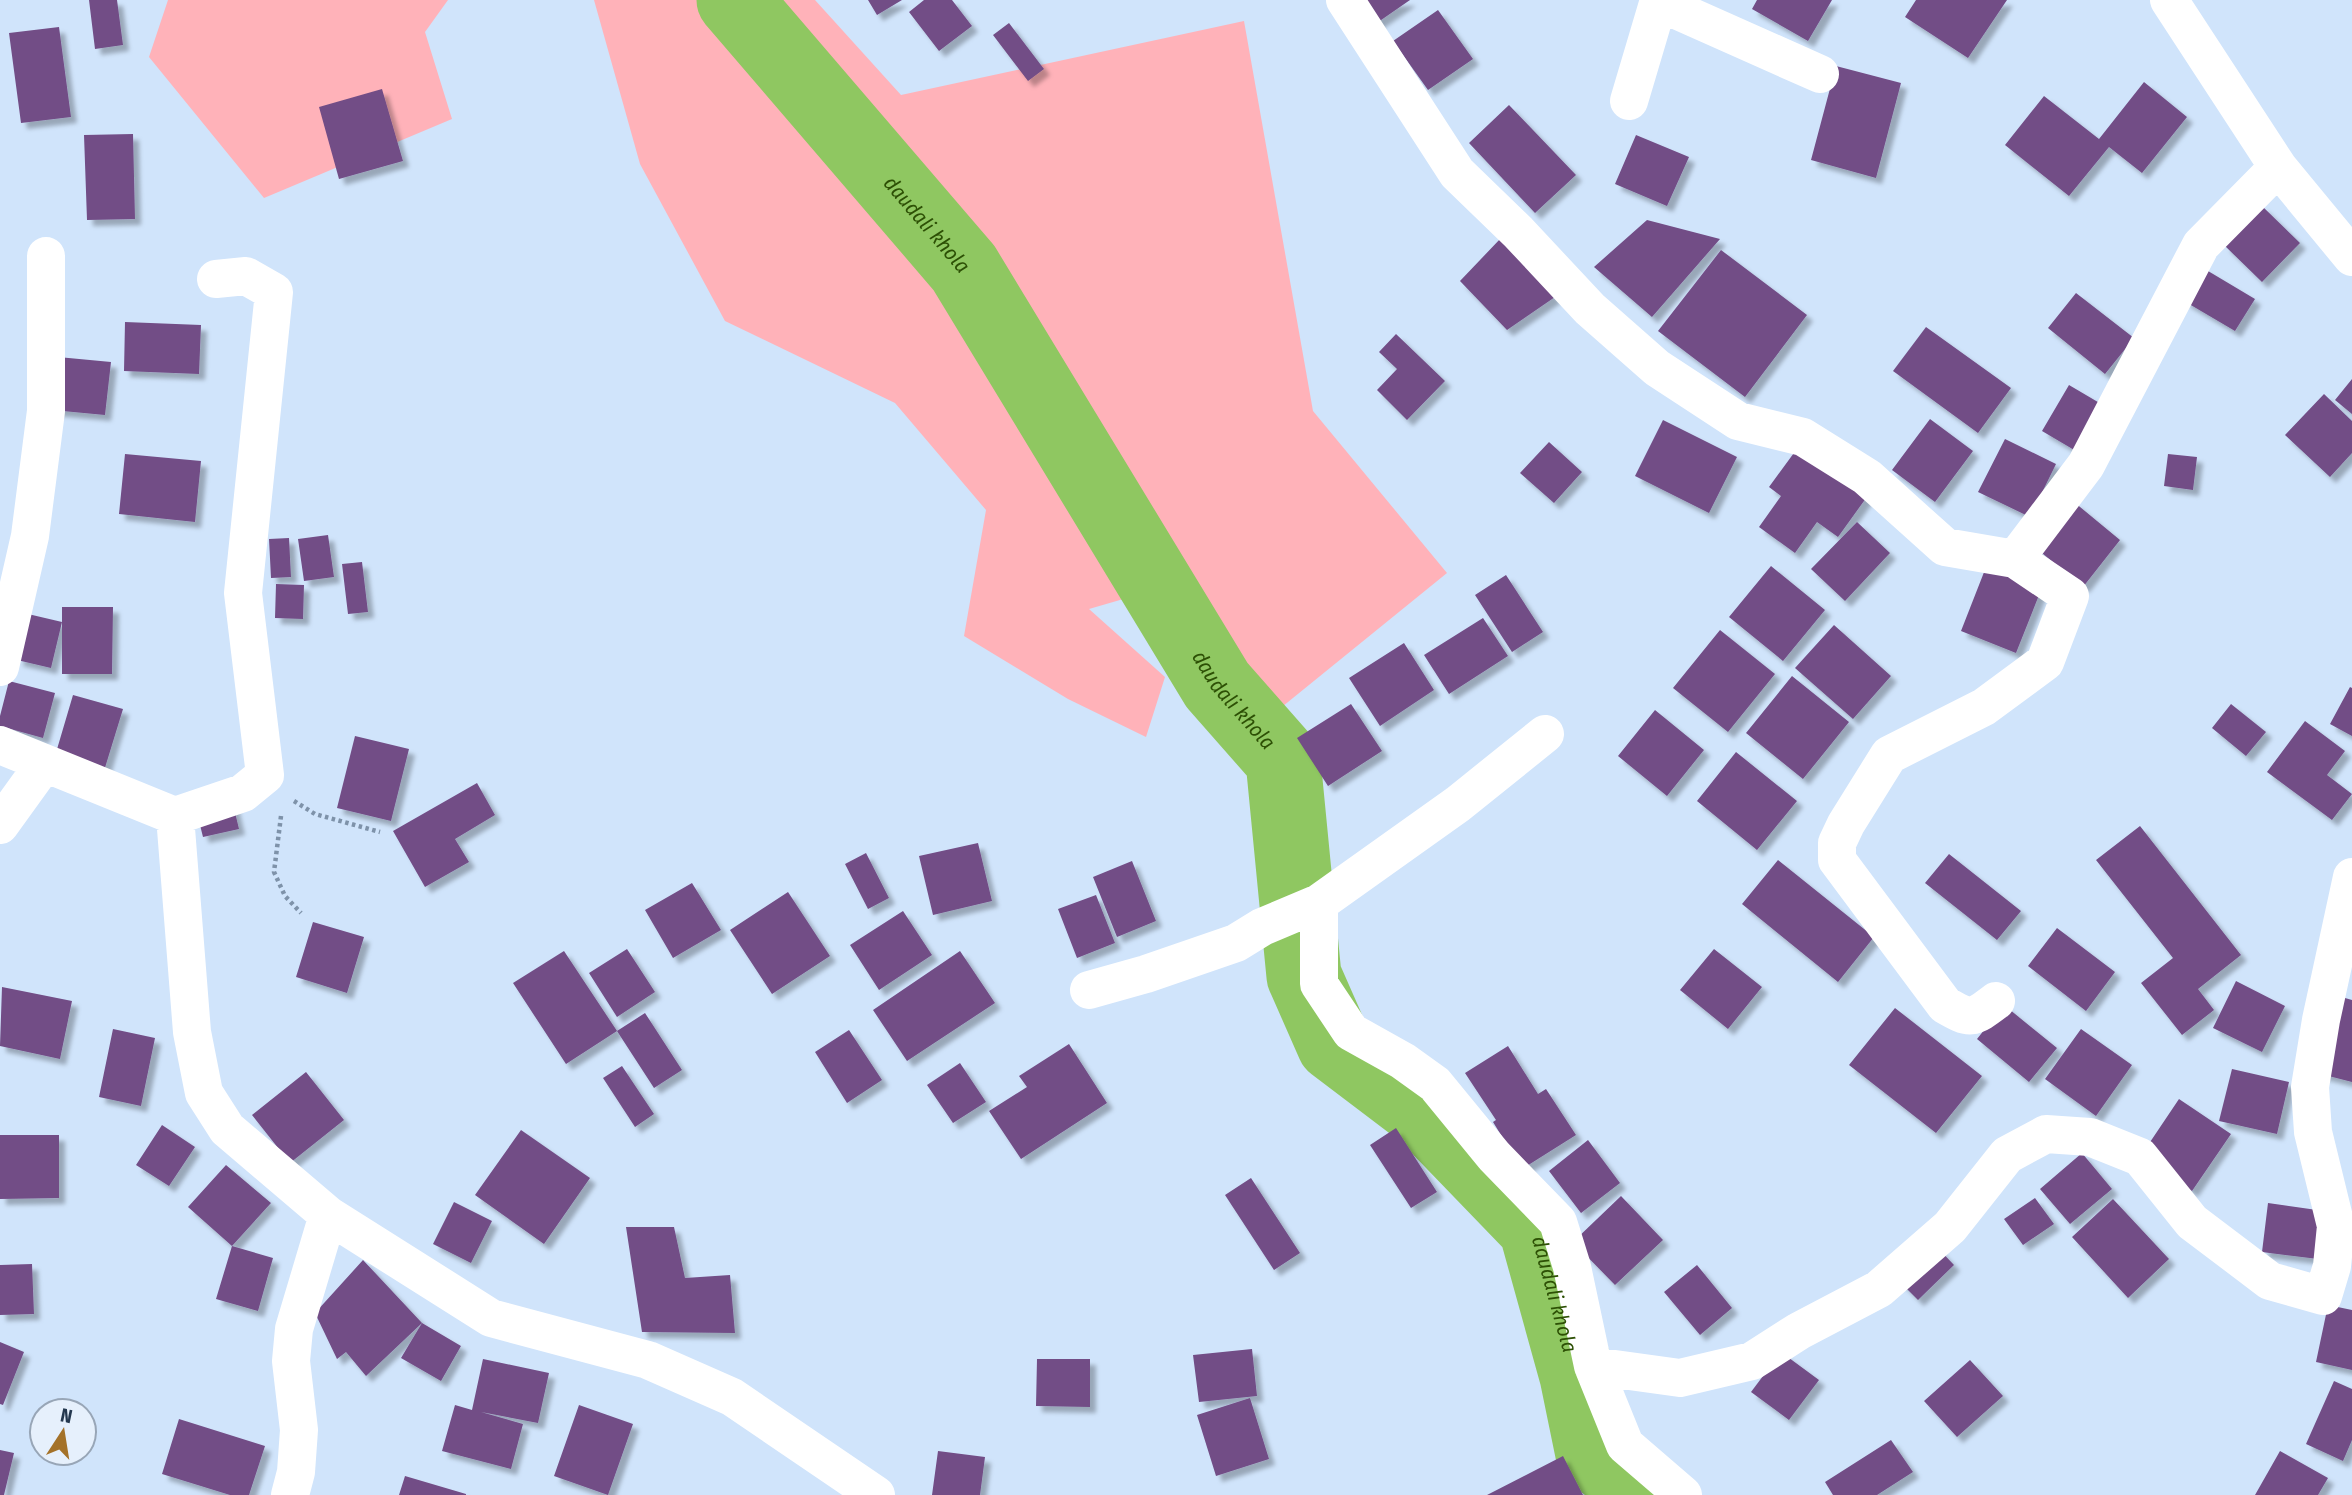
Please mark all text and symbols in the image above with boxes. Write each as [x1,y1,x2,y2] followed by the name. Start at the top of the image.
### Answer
[878,171,976,278] water label: daudali khola
[1186,646,1281,755] water label: daudali khola
[1526,1233,1583,1355] water label: daudali khola
[28,1397,98,1467] north arrow
[58,1403,74,1428] text: N

